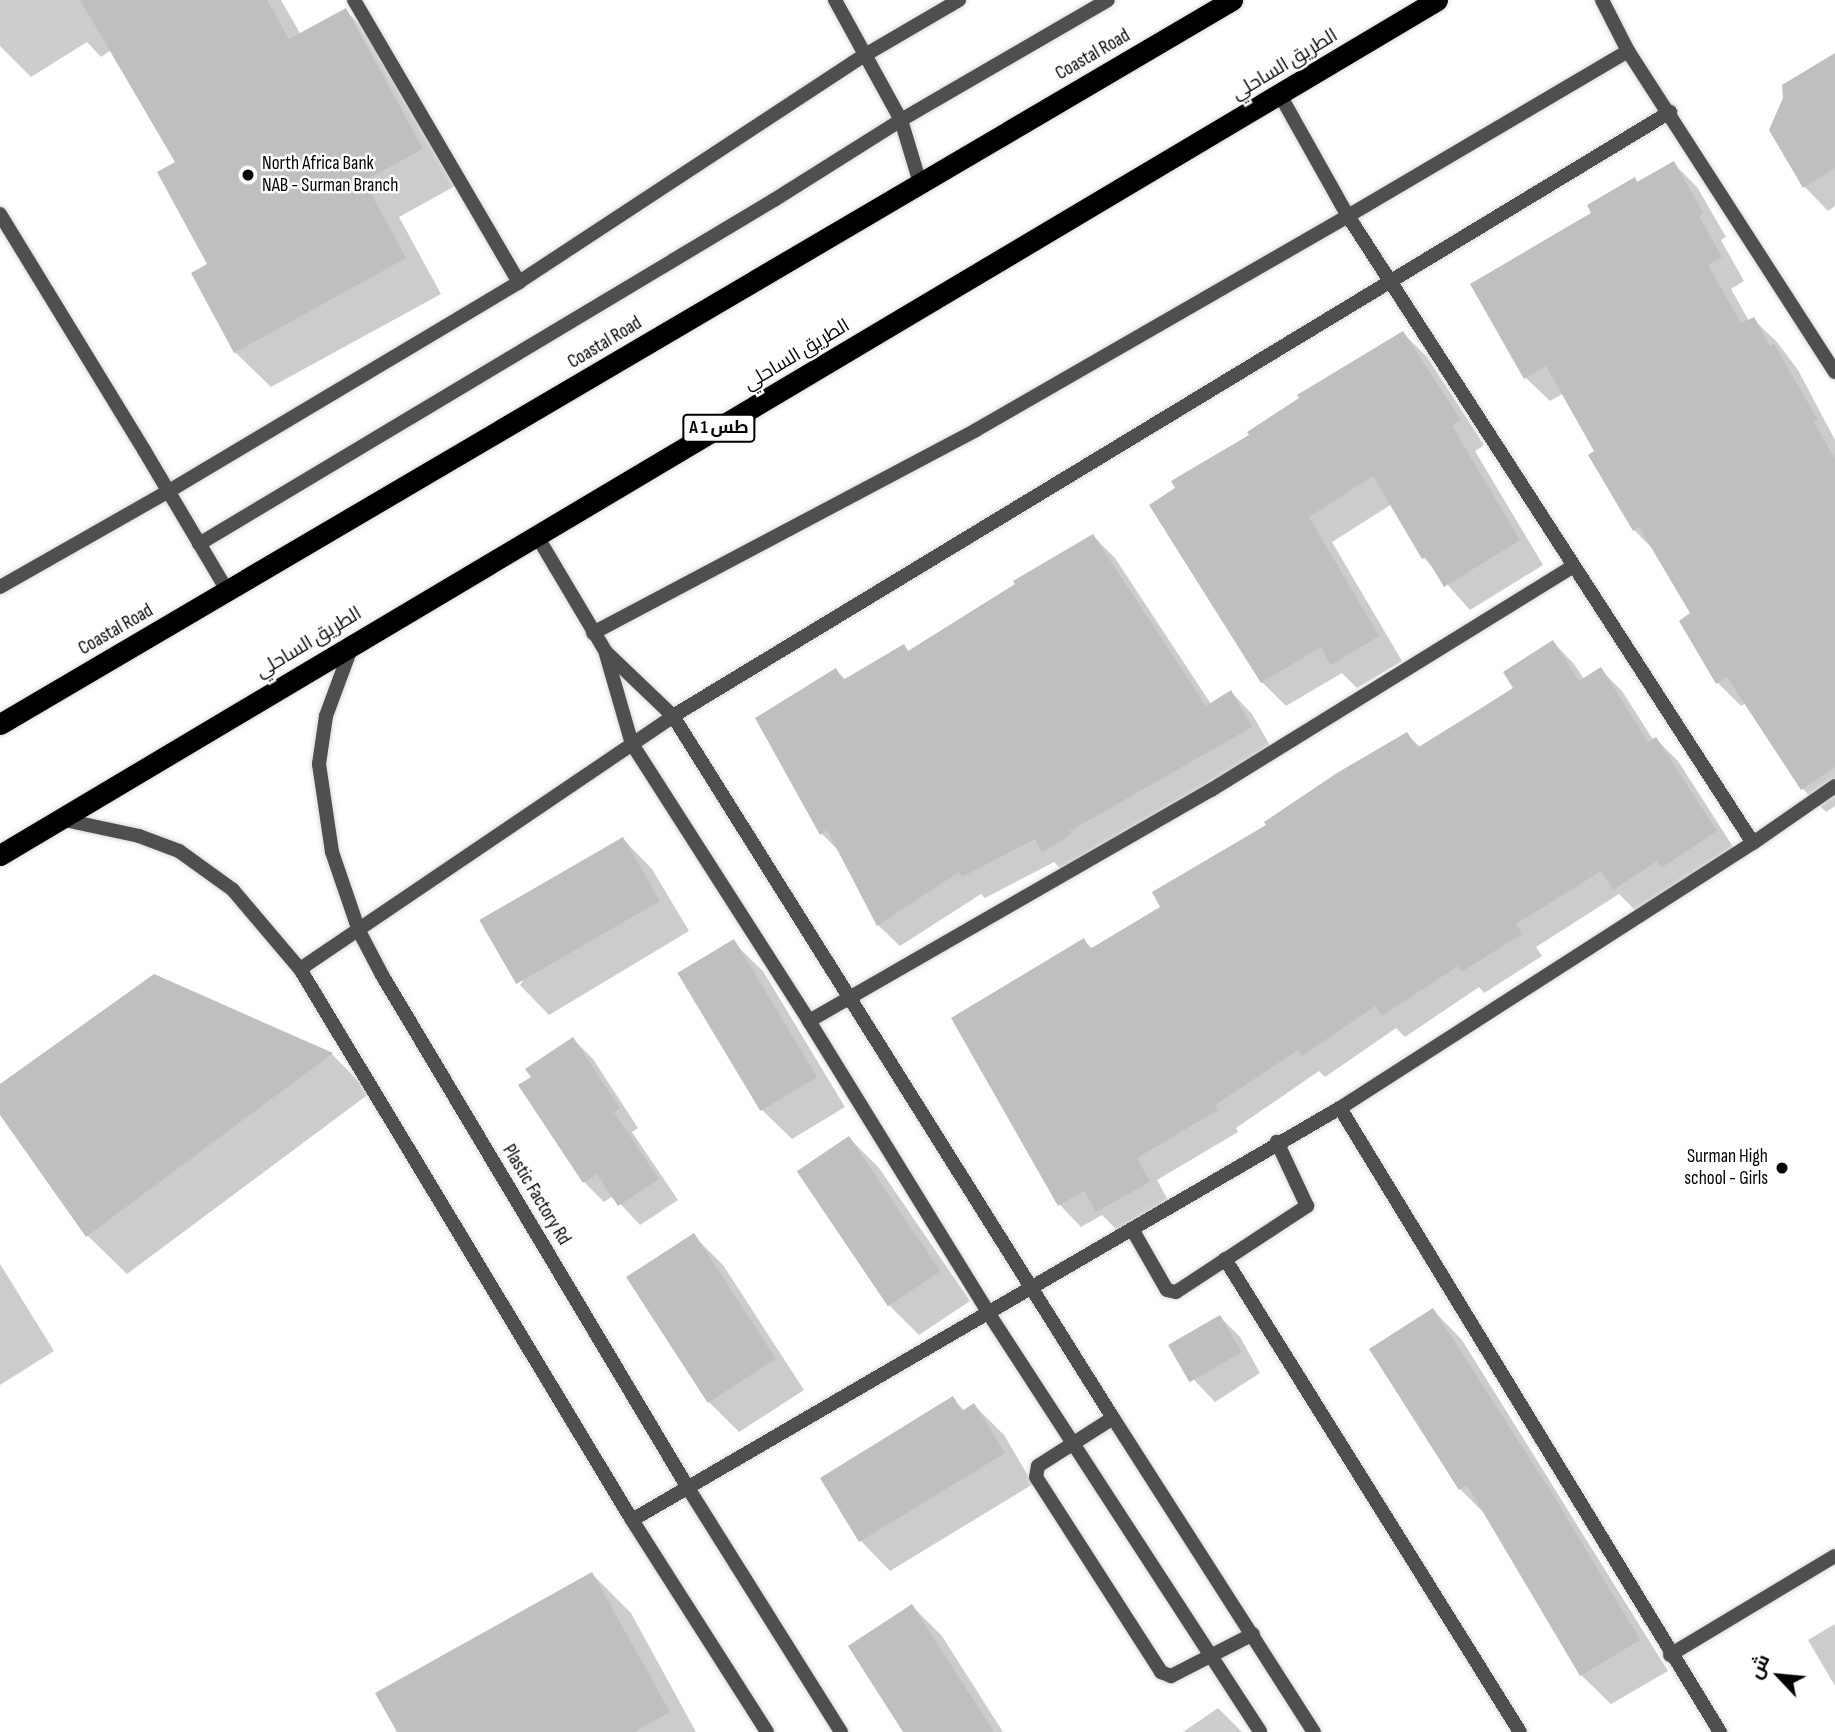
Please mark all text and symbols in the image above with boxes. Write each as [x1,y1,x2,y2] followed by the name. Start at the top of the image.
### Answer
[1228,24,1342,106] street label: الطريق الساحلي
[1052,25,1134,85] street label: Coastal Road
[262,153,398,197] place label: North Africa Bank NAB - Surman Branch
[240,167,256,183] marker: North Africa Bank NAB - Surman Branch
[564,312,646,374] street label: Coastal Road
[740,314,854,396] street label: الطريق الساحلي
[682,414,756,442] road number: A 1 طس
[75,600,157,660] street label: Coastal Road
[252,602,366,684] street label: الطريق الساحلي
[497,1141,575,1249] street label: Plastic Factory Rd
[1684,1146,1768,1190] place label: Surman High school - Girls
[1774,1160,1790,1176] marker: Surman High school - Girls
[1744,1641,1814,1711] north arrow
[1744,1651,1775,1683] text: ش

